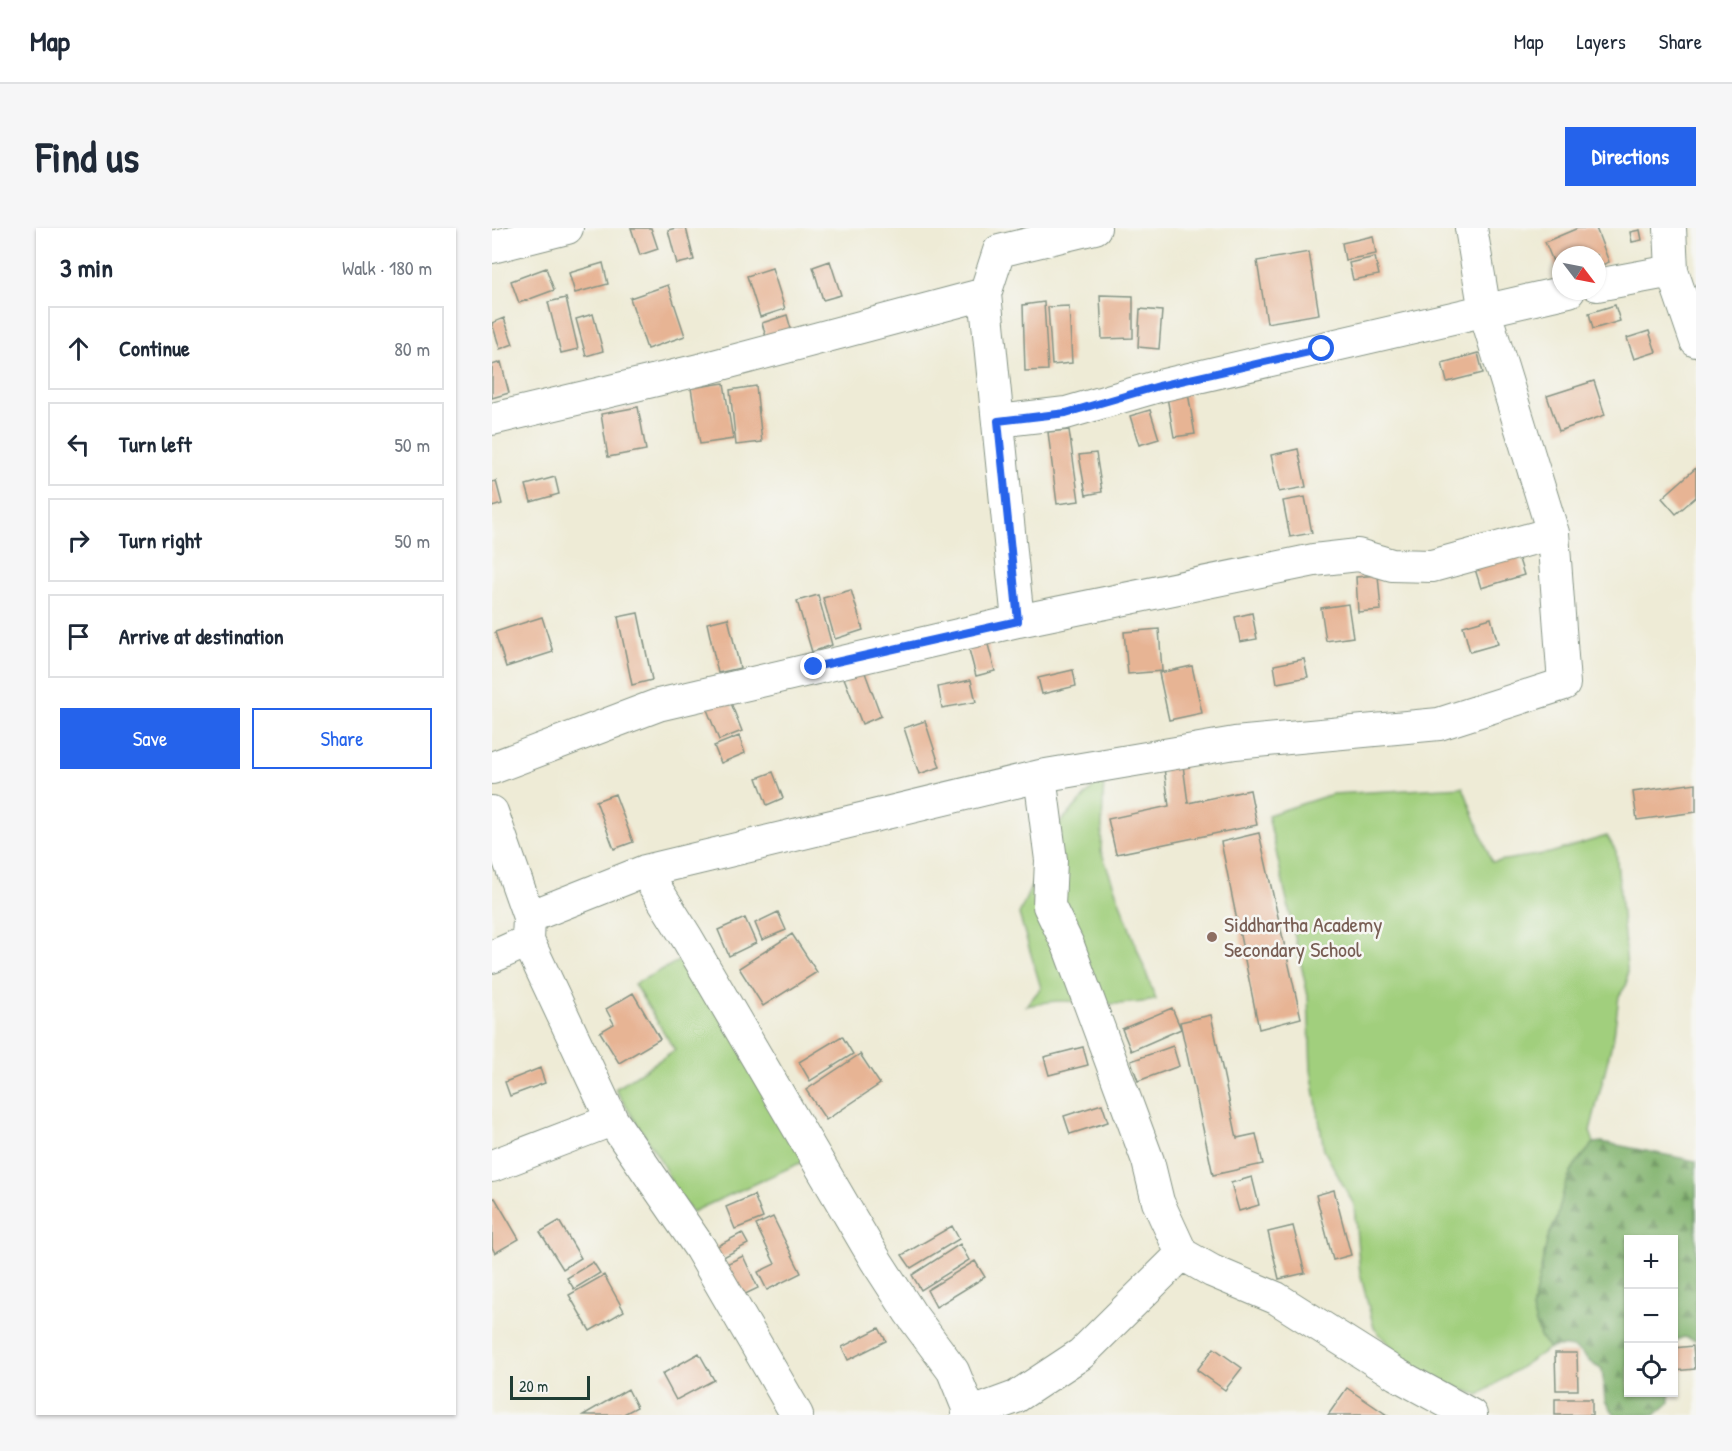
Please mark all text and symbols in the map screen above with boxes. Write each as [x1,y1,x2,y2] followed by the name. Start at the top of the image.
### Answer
[30,22,70,60] text: Map
[1514,27,1543,56] text: Map
[1576,27,1626,56] text: Layers
[1659,27,1702,56] text: Share
[1565,127,1696,186] button: Directions
[36,128,139,185] text: Find us
[1552,246,1606,300] north arrow
[60,250,113,285] text: 3 min
[342,254,432,281] text: Walk · 180 m
[62,332,95,365] icon: ahead
[119,333,190,363] text: Continue
[394,335,430,362] text: 80 m
[1308,335,1334,361] route start
[62,428,95,461] icon: left
[119,429,192,459] text: Turn left
[394,431,430,458] text: 50 m
[62,524,95,557] icon: right
[119,525,202,555] text: Turn right
[394,527,430,554] text: 50 m
[62,620,95,653] icon: arrive
[119,621,284,651] text: Arrive at destination
[800,653,826,679] route end
[60,708,240,769] button: Save
[252,708,432,769] button: Share
[1224,909,1383,964] place label: Siddhartha Academy Secondary School
[1205,930,1219,944] marker: Siddhartha Academy Secondary School
[1624,1235,1678,1397] map controls
[1624,1235,1678,1289] button: +
[1624,1289,1678,1343] button: −
[1624,1343,1678,1397] button: locate
[510,1373,590,1400] scale bar
[519,1375,548,1397] text: 20 m

